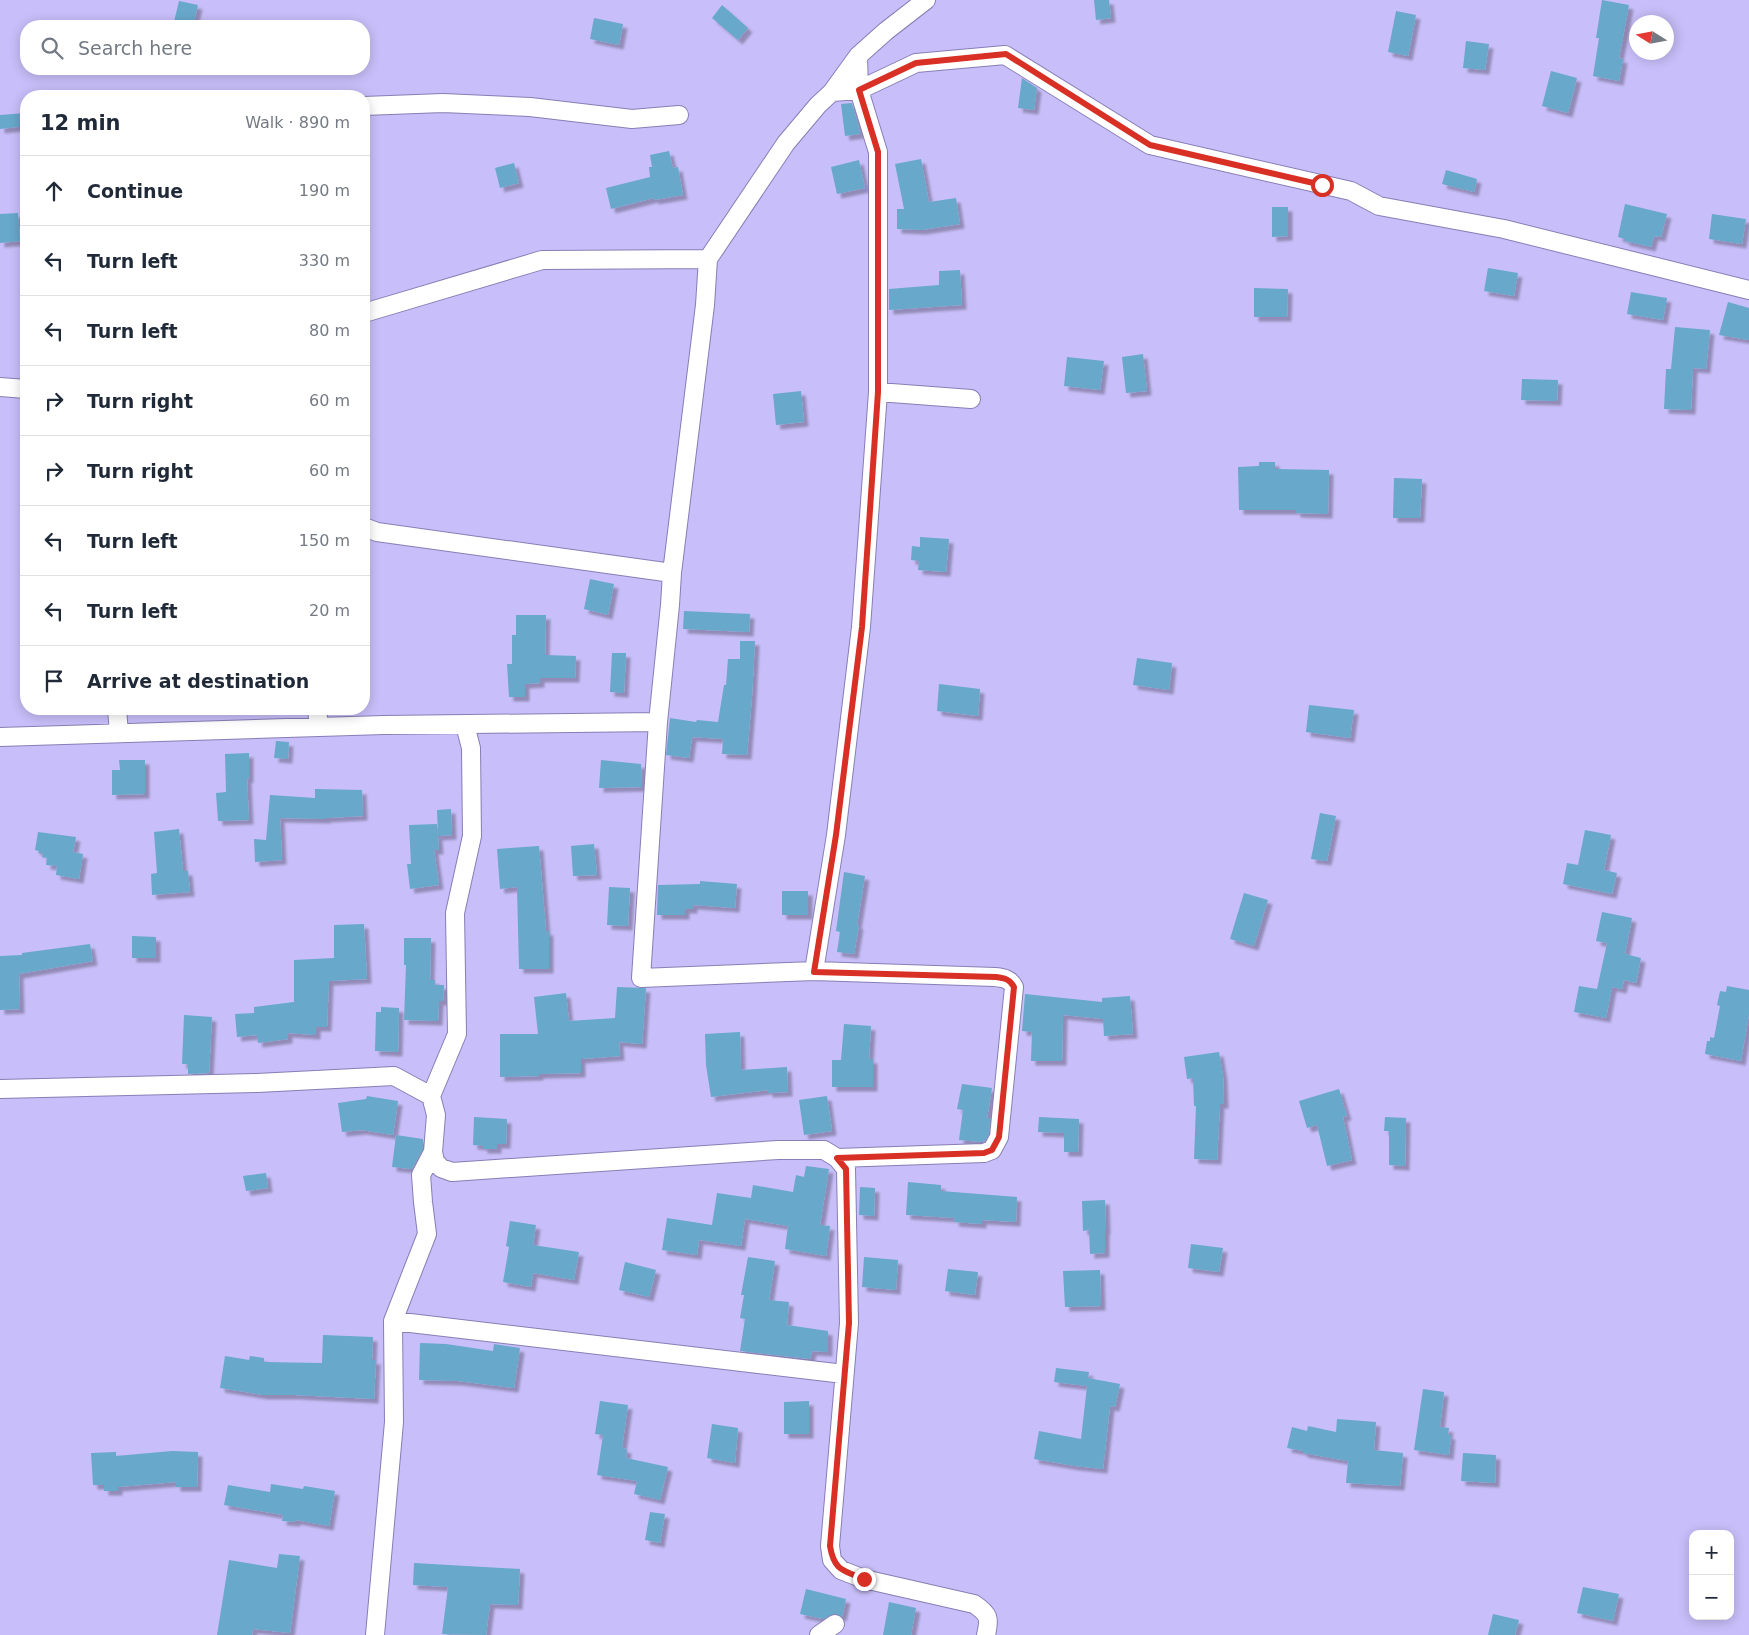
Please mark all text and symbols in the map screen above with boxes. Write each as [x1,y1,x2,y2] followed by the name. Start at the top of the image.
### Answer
[1629,15,1674,60] north arrow
[20,20,370,75] search box
[38,34,66,62] icon: search
[78,37,192,59] text: Search here
[40,111,121,135] text: 12 min
[245,113,350,132] text: Walk · 890 m
[1311,174,1334,197] route start
[40,177,68,205] icon: ahead
[87,180,183,202] text: Continue
[299,181,350,200] text: 190 m
[40,247,68,275] icon: left
[87,250,178,272] text: Turn left
[299,251,350,270] text: 330 m
[40,317,68,345] icon: left
[87,320,178,342] text: Turn left
[309,321,350,340] text: 80 m
[40,387,68,415] icon: right
[87,390,193,412] text: Turn right
[309,391,350,410] text: 60 m
[40,457,68,485] icon: right
[87,460,193,482] text: Turn right
[309,461,350,480] text: 60 m
[40,527,68,555] icon: left
[87,530,178,552] text: Turn left
[299,531,350,550] text: 150 m
[40,597,68,625] icon: left
[87,600,178,622] text: Turn left
[309,601,350,620] text: 20 m
[40,667,68,695] icon: arrive
[87,670,309,692] text: Arrive at destination
[1689,1530,1734,1620] map controls
[1689,1530,1734,1575] button: +
[853,1568,876,1591] route end
[1689,1575,1734,1620] button: −

